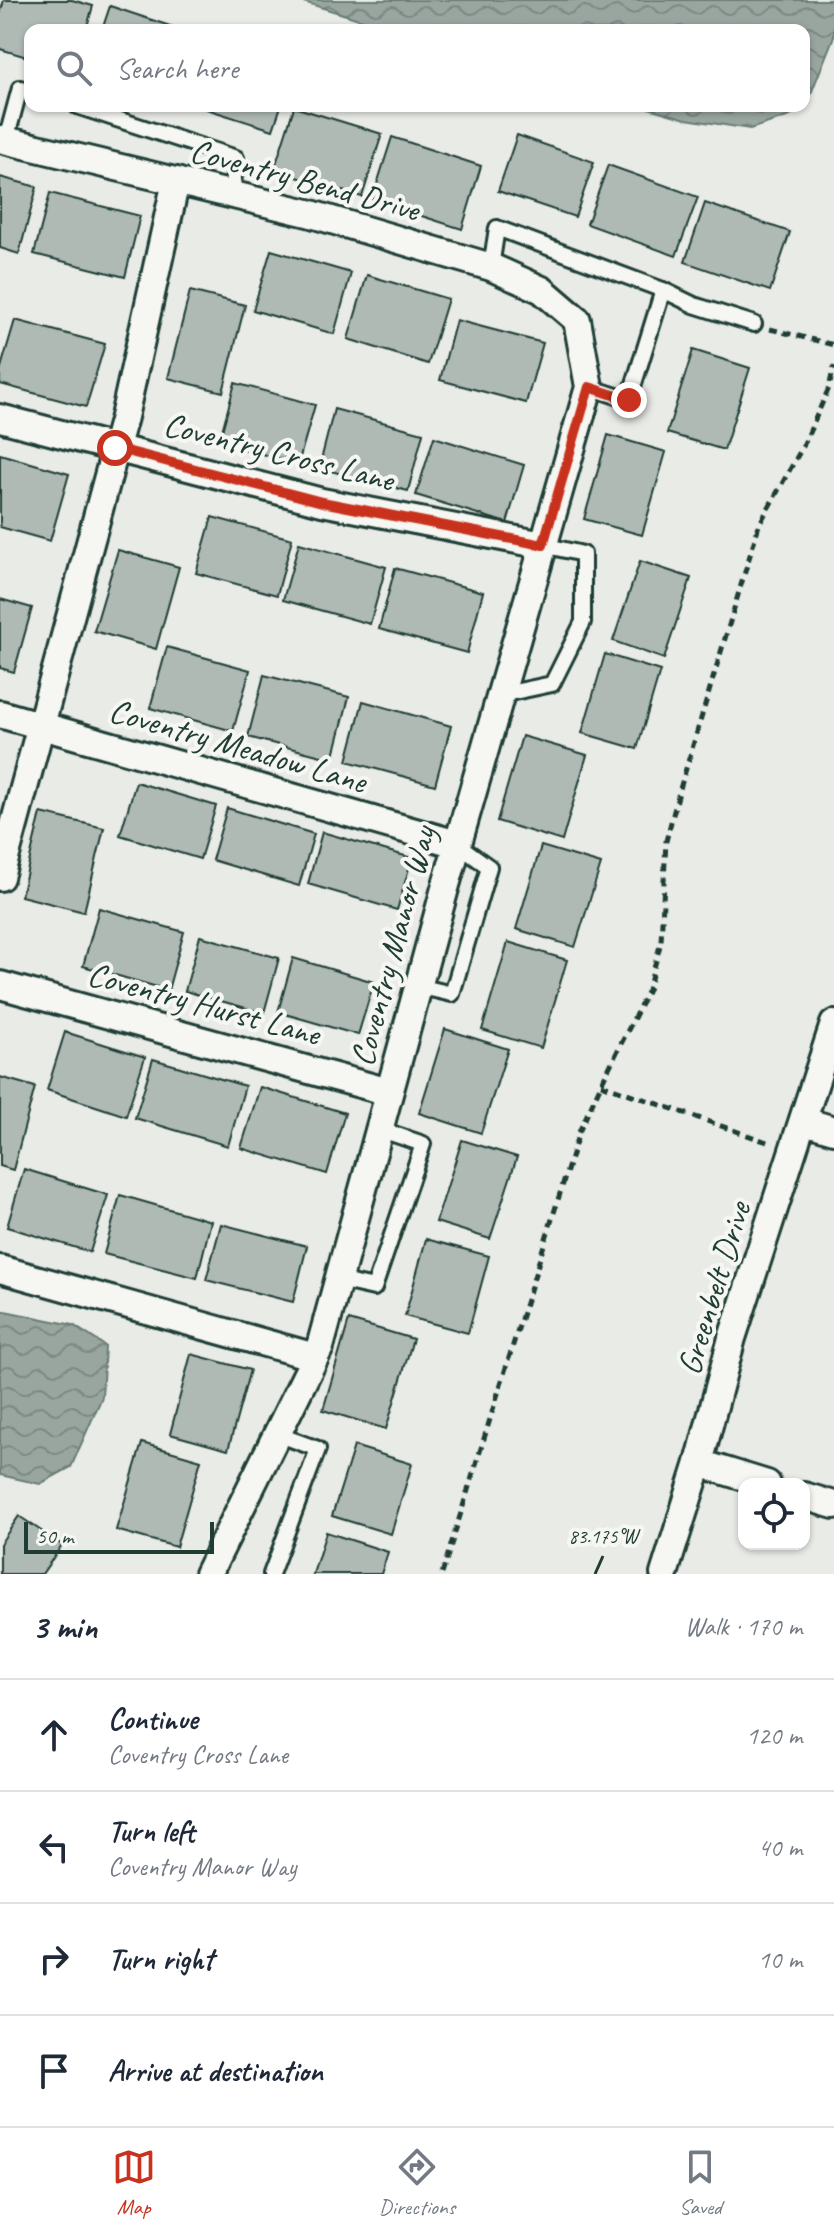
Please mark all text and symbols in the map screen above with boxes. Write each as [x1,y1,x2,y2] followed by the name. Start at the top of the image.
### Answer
[24,24,810,112] search box
[52,46,96,90] icon: search
[116,49,238,87] text: Search here
[186,128,426,231] street label: Coventry Bend Drive
[611,382,647,418] route end
[160,402,400,501] street label: Coventry Cross Lane
[97,430,133,466] route start
[104,688,373,803] street label: Coventry Meadow Lane
[340,819,446,1071] street label: Coventry Manor Way
[83,952,327,1056] street label: Coventry Hurst Lane
[667,1195,761,1380] street label: Greenbelt Drive
[738,1478,810,1550] map controls
[738,1478,810,1550] button: locate
[24,1518,214,1554] scale bar
[36,1522,73,1550] text: 50 m
[568,1524,641,1549] text: 83.175°W
[32,1605,97,1648] text: 3 min
[685,1610,802,1643] text: Walk · 170 m
[108,1700,198,1738] text: Continue
[32,1713,76,1757] icon: ahead
[746,1719,802,1752] text: 120 m
[108,1738,288,1771] text: Coventry Cross Lane
[108,1812,195,1850] text: Turn left
[32,1825,76,1869] icon: left
[758,1831,802,1864] text: 40 m
[108,1850,296,1883] text: Coventry Manor Way
[32,1937,76,1981] icon: right
[108,1940,213,1978] text: Turn right
[758,1943,802,1976] text: 10 m
[32,2049,76,2093] icon: arrive
[108,2052,323,2090] text: Arrive at destination
[112,2145,156,2221] tab: Map
[379,2145,455,2221] tab: Directions
[678,2145,722,2221] tab: Saved

